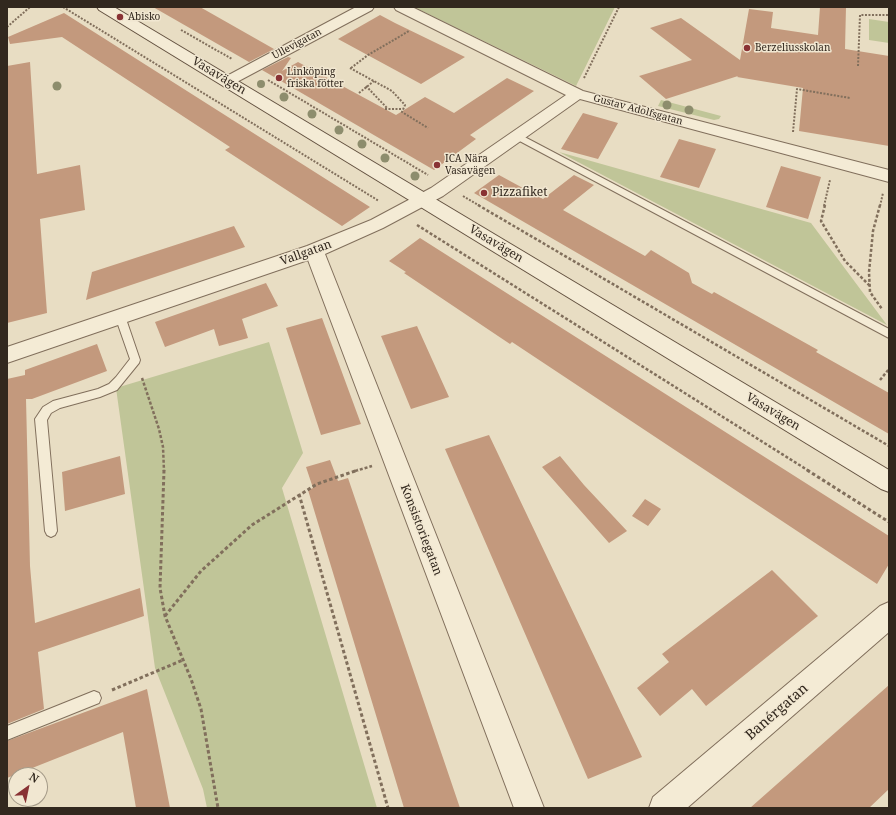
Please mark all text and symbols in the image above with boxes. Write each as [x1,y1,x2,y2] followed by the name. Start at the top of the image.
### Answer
[128,11,160,23] place label: Abisko
[115,12,125,22] marker: Abisko
[270,26,324,62] street label: Ullevigatan
[755,42,830,54] place label: Berzeliusskolan
[742,43,752,53] marker: Berzeliusskolan
[189,54,249,98] street label: Vasavägen
[287,66,344,90] place label: Linköping friska fötter
[274,73,284,83] marker: Linköping friska fötter
[592,92,684,128] street label: Gustav Adolfsgatan
[445,153,496,176] place label: ICA Nära Vasavägen
[432,160,442,170] marker: ICA Nära Vasavägen
[492,186,547,200] place label: Pizzafiket
[479,188,489,198] marker: Pizzafiket
[466,222,526,266] street label: Vasavägen
[278,237,334,269] street label: Vallgatan
[743,390,803,434] street label: Vasavägen
[397,482,445,578] street label: Konsistoriegatan
[742,680,812,744] street label: Banérgatan
[8,767,48,807] north arrow
[27,769,42,786] text: N

